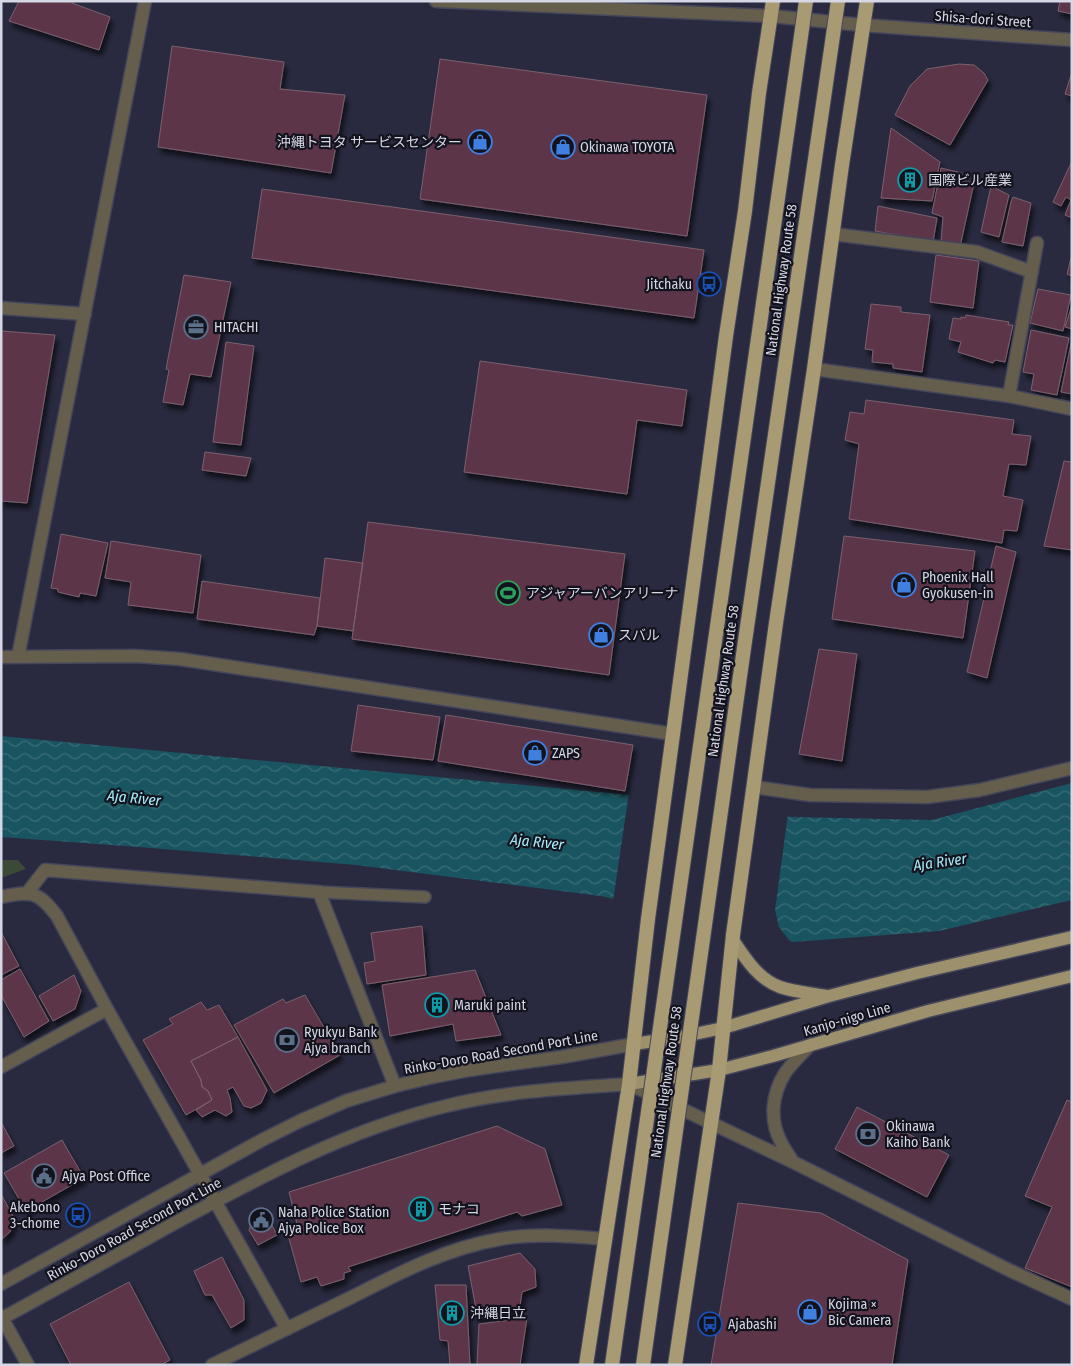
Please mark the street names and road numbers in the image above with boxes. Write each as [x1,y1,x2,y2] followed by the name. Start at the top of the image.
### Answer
[934,8,1032,31] street label: Shisa-dori Street
[762,203,801,357] street label: National Highway Route 58
[704,604,743,758] street label: National Highway Route 58
[802,999,893,1040] street label: Kanjo-nigo Line
[647,1005,686,1159] street label: National Highway Route 58
[403,1027,599,1078] street label: Rinko-Doro Road Second Port Line
[44,1174,224,1285] street label: Rinko-Doro Road Second Port Line

